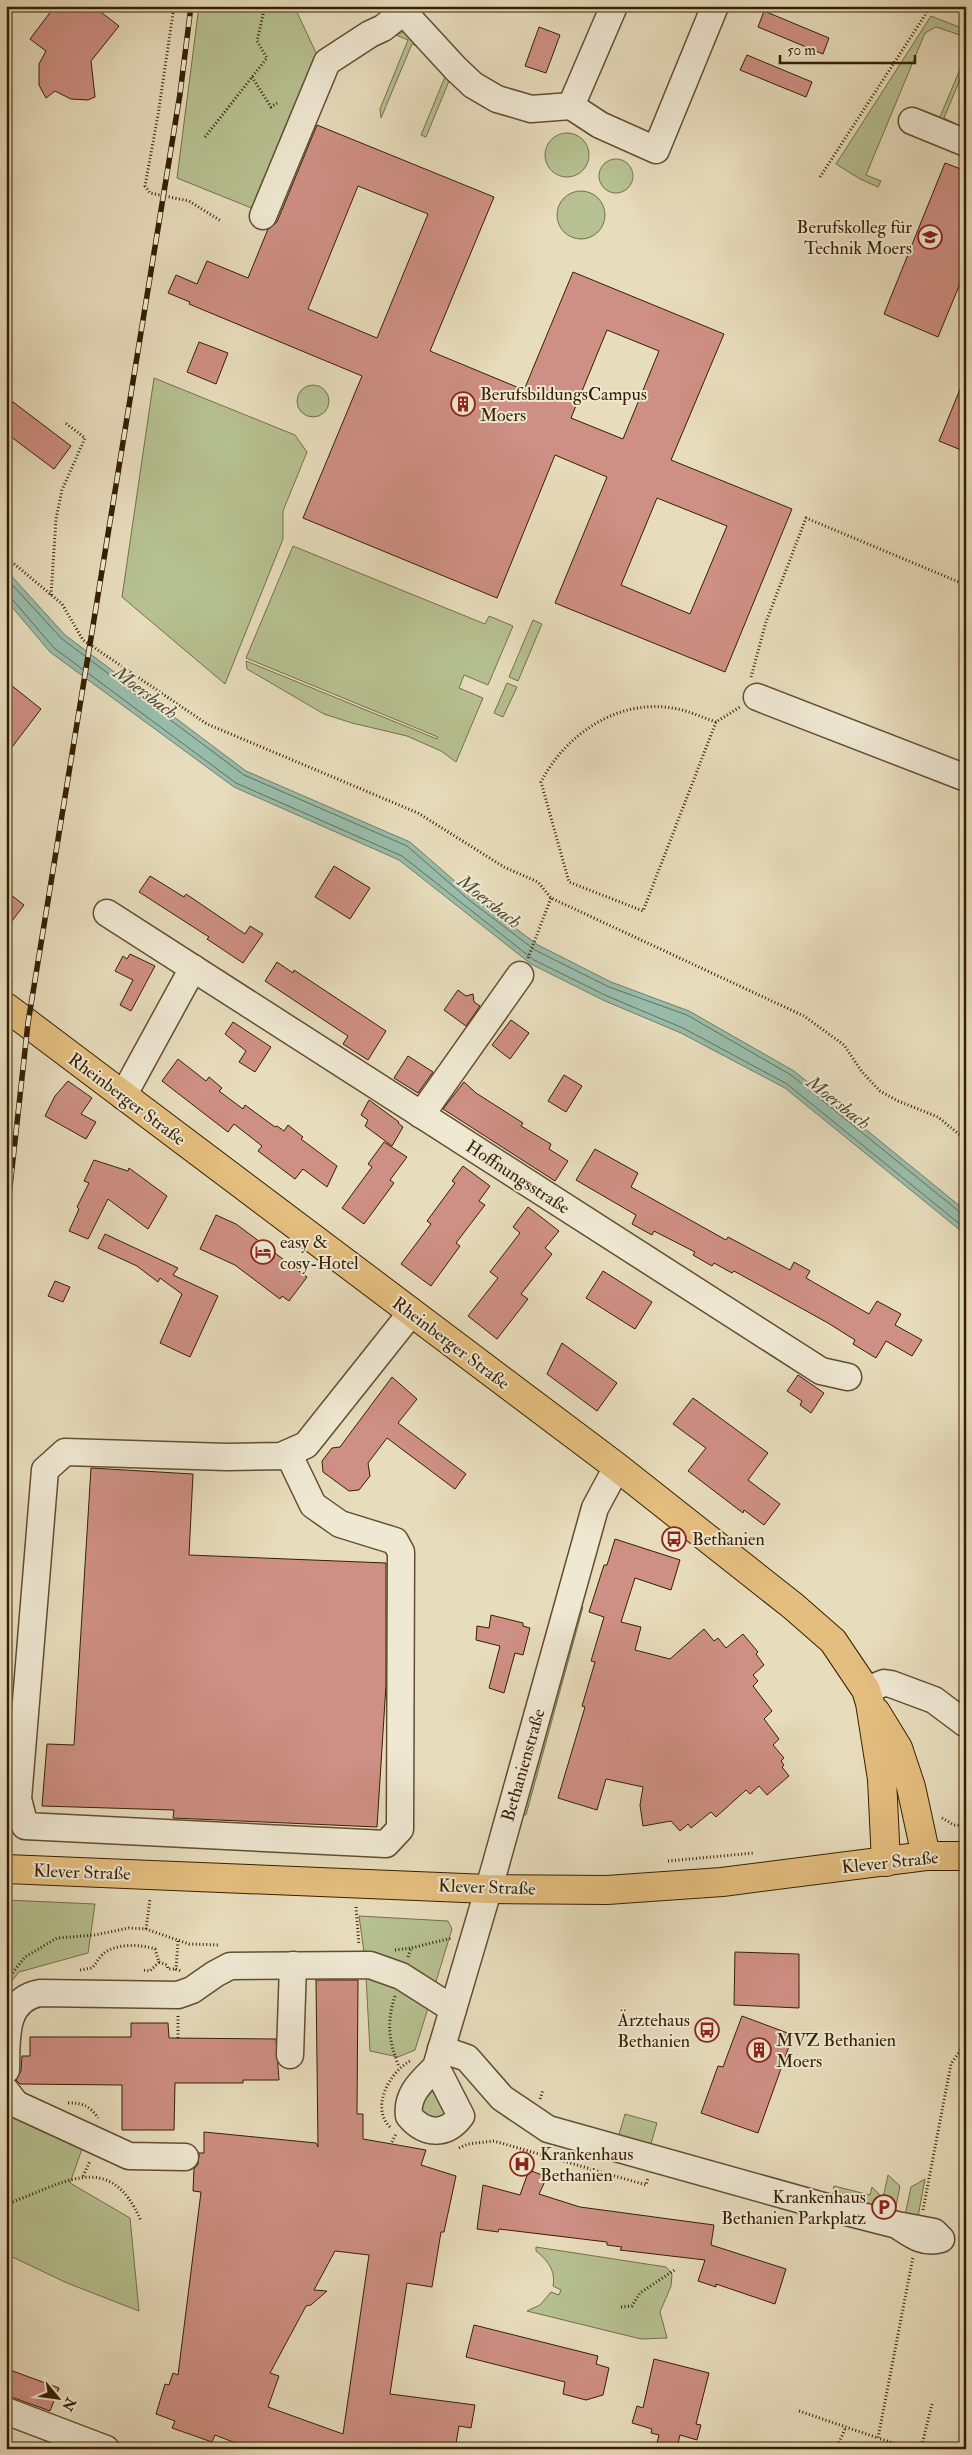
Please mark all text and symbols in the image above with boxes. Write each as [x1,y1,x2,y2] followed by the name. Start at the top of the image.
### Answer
[780,32,914,64] scale bar
[787,41,816,60] text: 50 m
[797,216,912,260] place label: Berufskolleg für Technik Moers
[917,224,943,250] school or university icon: Berufskolleg für Technik Moers
[480,383,647,427] place label: BerufsbildungsCampus Moers
[450,391,476,417] building icon: BerufsbildungsCampus Moers
[108,660,182,725] water label: Moersbach
[452,869,526,934] water label: Moersbach
[64,1048,190,1151] street label: Rheinberger Straße
[801,1070,875,1135] water label: Moersbach
[461,1135,575,1220] street label: Hoffnungsstraße
[280,1231,359,1275] place label: easy & cosy-Hotel
[250,1239,276,1265] hotel icon: easy & cosy-Hotel
[388,1292,514,1395] street label: Rheinberger Straße
[661,1526,687,1552] bus stop icon: Bethanien
[692,1528,765,1551] place label: Bethanien
[496,1706,551,1824] street label: Bethanienstraße
[840,1846,940,1879] street label: Klever Straße
[33,1859,132,1886] street label: Klever Straße
[438,1874,537,1901] street label: Klever Straße
[616,2009,690,2053] place label: Ärztehaus Bethanien
[694,2017,720,2043] bus stop icon: Ärztehaus Bethanien
[776,2029,896,2073] place label: MVZ Bethanien Moers
[746,2037,772,2063] building icon: MVZ Bethanien Moers
[540,2143,633,2187] place label: Krankenhaus Bethanien
[509,2151,535,2177] hospital icon: Krankenhaus Bethanien
[721,2186,866,2230] place label: Krankenhaus Bethanien Parkplatz
[871,2194,897,2220] parking icon: Krankenhaus Bethanien Parkplatz
[32,2372,82,2422] north arrow
[58,2394,80,2414] text: N

